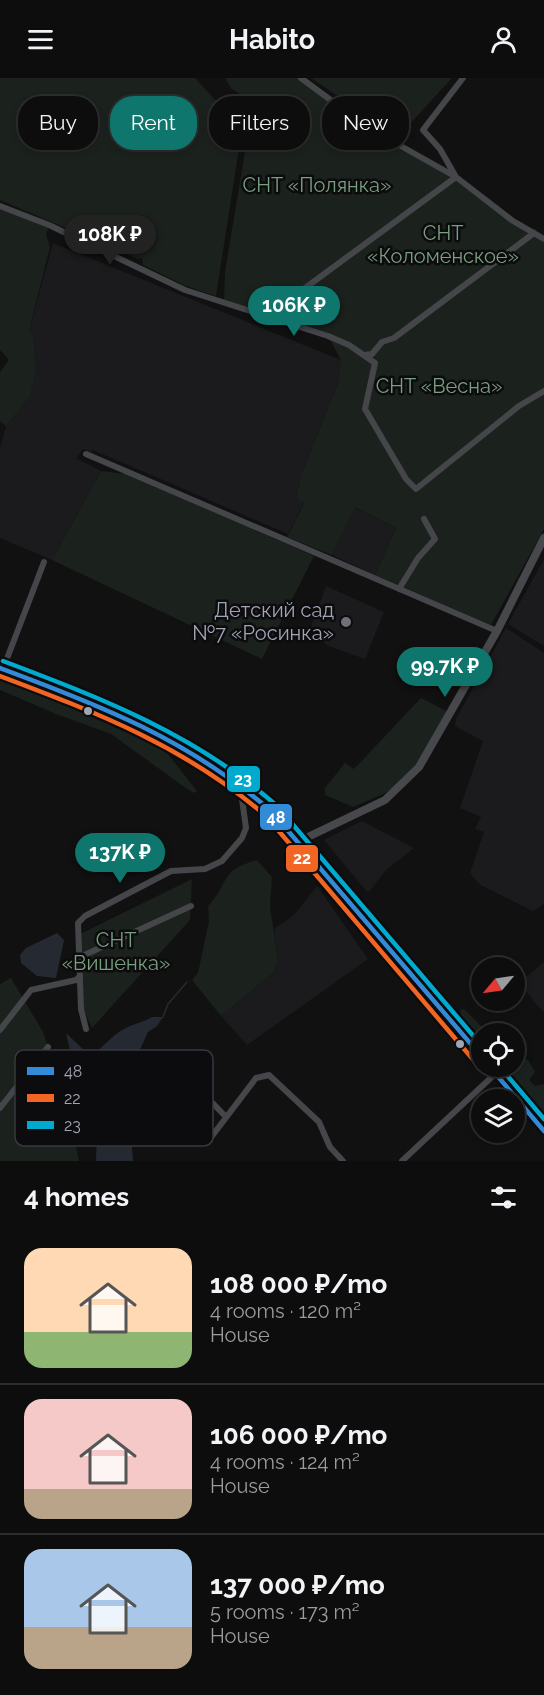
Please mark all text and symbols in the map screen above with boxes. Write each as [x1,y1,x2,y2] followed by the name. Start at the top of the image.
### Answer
[24,23,57,56] icon: menu
[487,23,520,56] icon: person
[229,24,315,55] text: Habito
[18,96,98,150] chip: Buy
[110,96,197,150] chip: Rent
[209,96,310,150] chip: Filters
[322,96,409,150] chip: New
[243,173,391,197] park label: СНТ «Полянка»
[61,215,159,266] pin: 108K ₽
[367,221,519,268] park label: СНТ «Коломенское»
[78,222,142,246] text: 108K ₽
[245,286,343,337] pin: 106K ₽
[262,293,326,317] text: 106K ₽
[376,374,502,398] park label: СНТ «Весна»
[192,598,334,645] place label: Детский сад №7 «Росинка»
[339,615,353,629] marker: Детский сад №7 «Росинка»
[390,647,500,698] pin: 99.7K ₽
[411,654,479,678] text: 99.7K ₽
[82,705,94,717] unlabelled marker
[226,765,261,793] line badge: 23
[234,770,252,789] text: 23
[259,803,293,831] line badge: 48
[267,808,285,827] text: 48
[71,833,169,884] pin: 137K ₽
[89,840,151,864] text: 137K ₽
[285,844,319,873] line badge: 22
[293,849,311,868] text: 22
[62,928,170,975] park label: СНТ «Вишенка»
[471,957,525,1011] north arrow
[471,957,525,1143] map controls
[471,1023,525,1077] button: locate
[454,1038,466,1050] unlabelled marker
[15,1050,213,1146] legend
[64,1062,82,1081] text: 48
[64,1089,81,1108] text: 22
[471,1089,525,1143] button: layers
[64,1116,81,1135] text: 23
[487,1181,520,1214] icon: filters
[24,1182,129,1212] text: 4 homes
[210,1269,387,1299] text: 108 000 ₽/mo
[72,1272,144,1344] icon: home
[210,1299,361,1323] text: 4 rooms · 120 m²
[210,1323,270,1347] text: House
[210,1420,387,1450] text: 106 000 ₽/mo
[72,1423,144,1495] icon: home
[210,1450,360,1474] text: 4 rooms · 124 m²
[210,1474,270,1498] text: House
[210,1570,385,1600] text: 137 000 ₽/mo
[72,1573,144,1645] icon: home
[210,1600,360,1624] text: 5 rooms · 173 m²
[210,1624,270,1648] text: House

